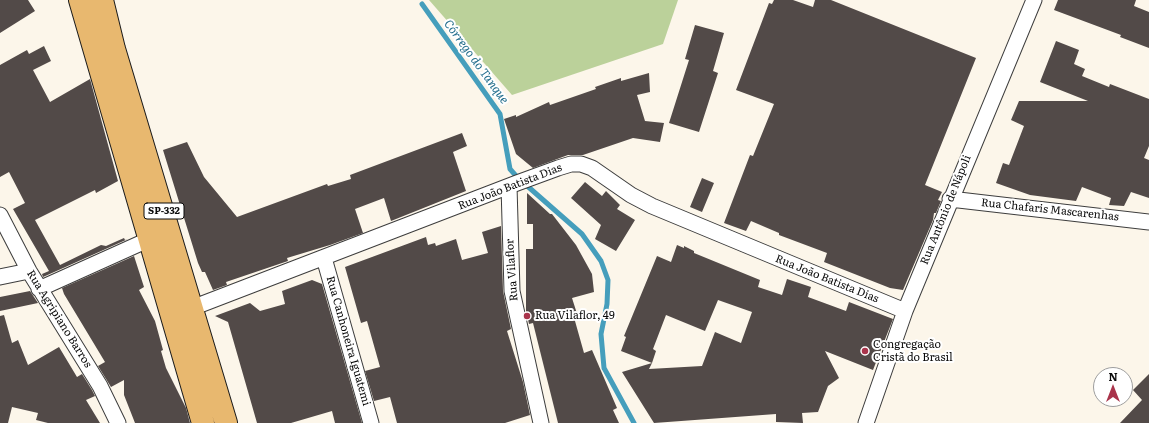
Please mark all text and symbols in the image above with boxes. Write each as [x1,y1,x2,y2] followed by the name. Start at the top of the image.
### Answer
[441,17,511,107] water label: Córrego do Tanque
[918,153,974,267] street label: Rua Antônio de Nápoli
[456,161,564,213] street label: Rua João Batista Dias
[981,196,1119,224] street label: Rua Chafaris Mascarenhas
[144,203,184,219] road number: SP-332
[503,238,521,302] street label: Rua Vilaflor
[773,252,881,306] street label: Rua João Batista Dias
[24,268,94,370] street label: Rua Agripiano Barros
[323,275,373,407] street label: Rua Canhoneira Iguatemi
[535,309,615,323] place label: Rua Vilaflor, 49
[522,311,532,321] marker: Rua Vilaflor, 49
[873,338,953,364] place label: Congregação Cristã do Brasil
[860,346,870,356] marker: Congregação Cristã do Brasil
[1093,367,1133,407] north arrow
[1108,368,1118,384] text: N

